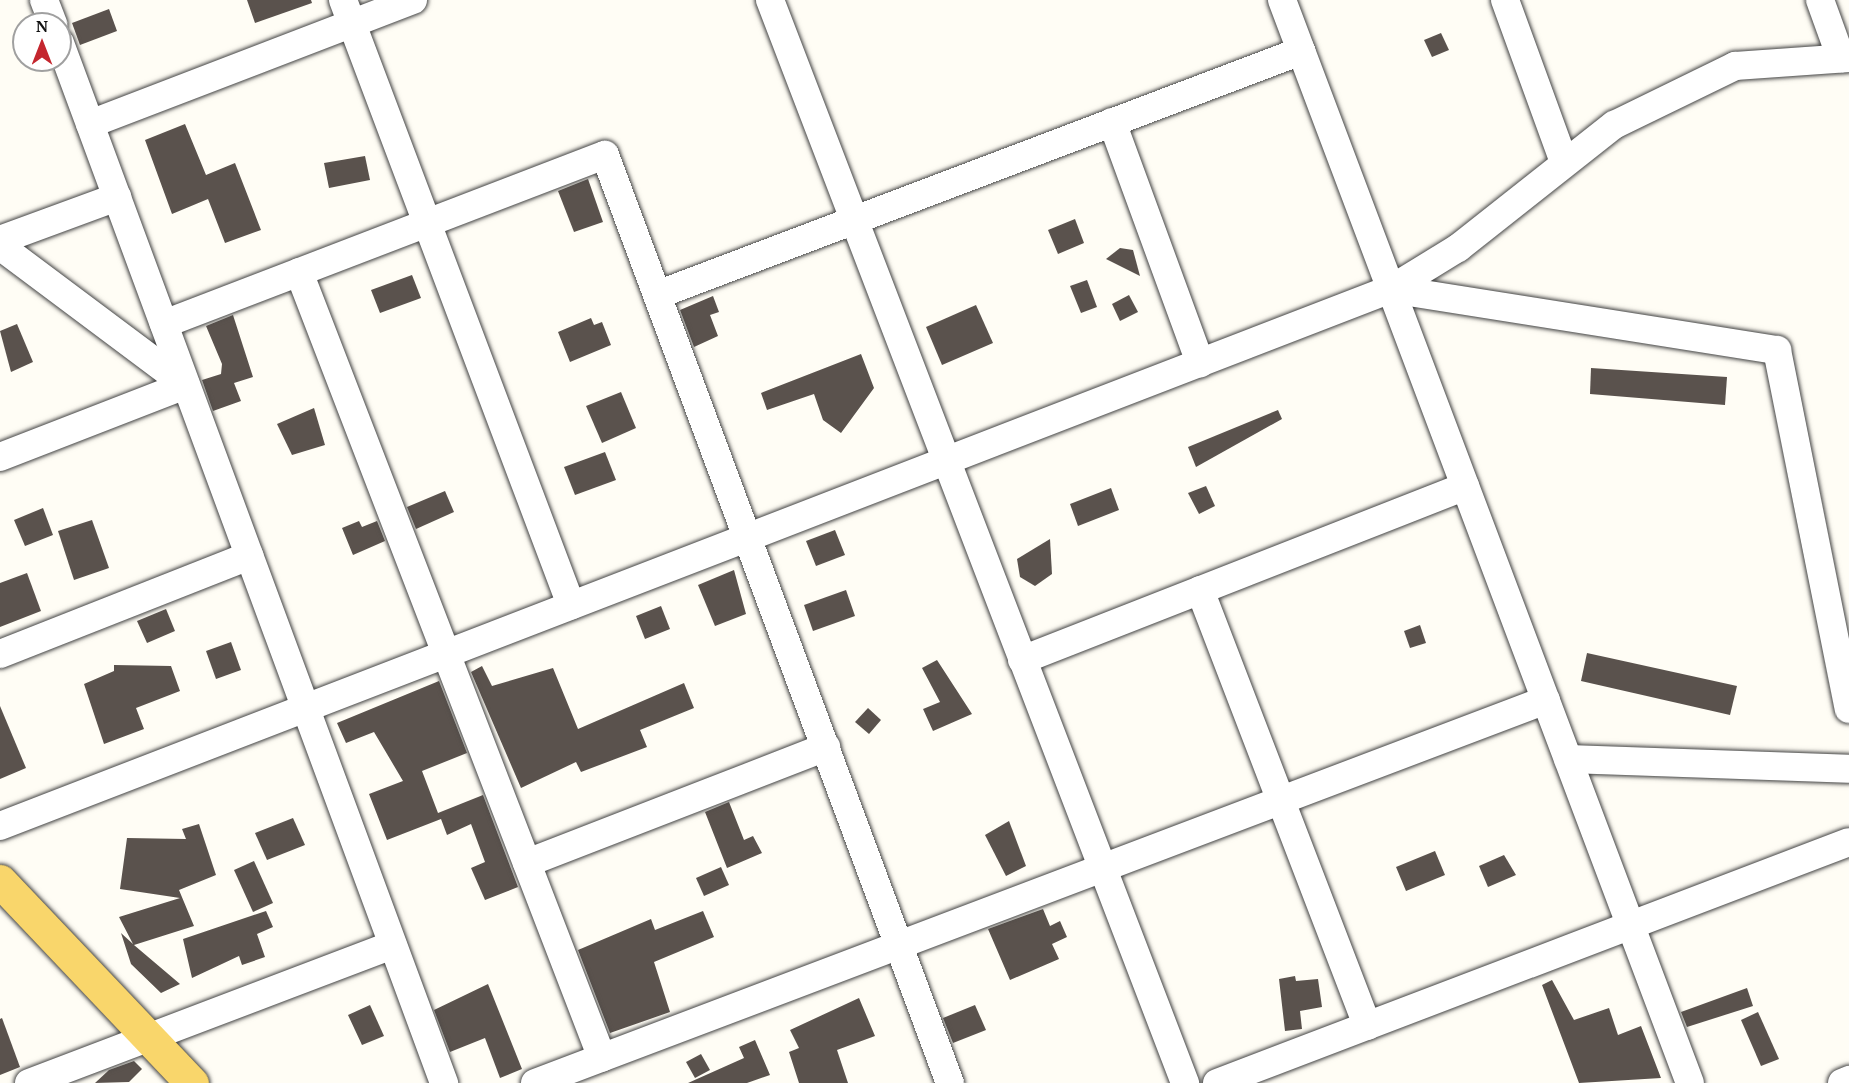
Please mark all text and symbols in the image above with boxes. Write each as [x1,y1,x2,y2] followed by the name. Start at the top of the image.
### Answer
[12,12,72,72] north arrow
[36,15,48,37] text: N

